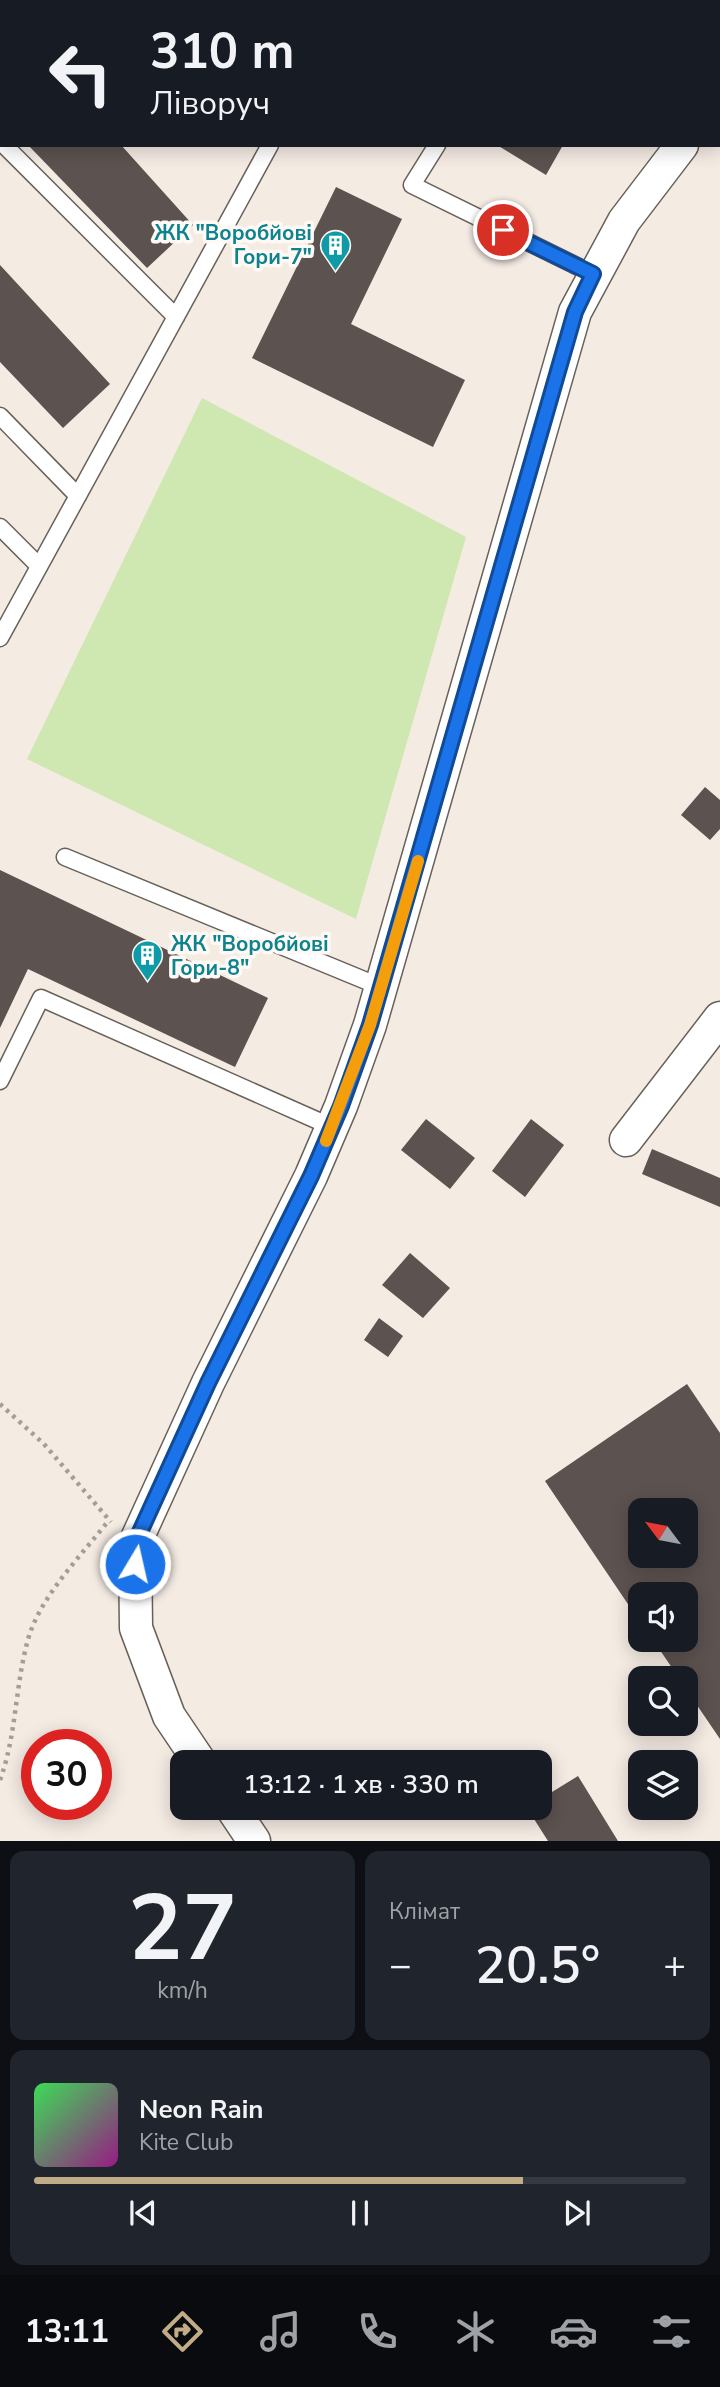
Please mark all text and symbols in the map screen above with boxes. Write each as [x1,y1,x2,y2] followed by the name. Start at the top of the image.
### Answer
[150,18,294,85] text: 310 m
[35,28,126,119] icon: left
[150,82,270,125] text: Ліворуч
[473,200,533,260] pin
[484,211,522,249] icon: arrive
[154,219,312,271] place label: ЖК "Воробйові Гори-7"
[318,228,352,272] building icon: ЖК "Воробйові Гори-7"
[171,930,329,982] place label: ЖК "Воробйові Гори-8"
[131,939,165,983] building icon: ЖК "Воробйові Гори-8"
[628,1498,698,1568] north arrow
[628,1498,698,1820] map controls
[98,1527,172,1601] position arrow
[628,1582,698,1652] button: sound
[628,1666,698,1736] button: search
[21,1729,112,1820] speed limit sign: 30
[628,1750,698,1820] button: layers
[243,1767,479,1802] text: 13:12 · 1 хв · 330 m
[128,1867,237,1991] text: 27
[389,1896,460,1927] text: Клімат
[475,1930,600,2001] text: 20.5°
[389,1940,412,1991] text: −
[663,1940,686,1991] text: +
[157,1975,208,2006] text: km/h
[139,2092,264,2127] text: Neon Rain
[139,2127,233,2158] text: Kite Club
[124,2194,162,2232] icon: previous
[341,2194,379,2232] icon: pause
[558,2194,596,2232] icon: next
[158,2307,207,2356] icon: directions
[256,2307,305,2356] icon: music
[353,2307,402,2356] icon: phone
[451,2307,500,2356] icon: climate
[549,2307,598,2356] icon: car
[647,2307,696,2356] icon: filters
[24,2310,109,2353] text: 13:11

